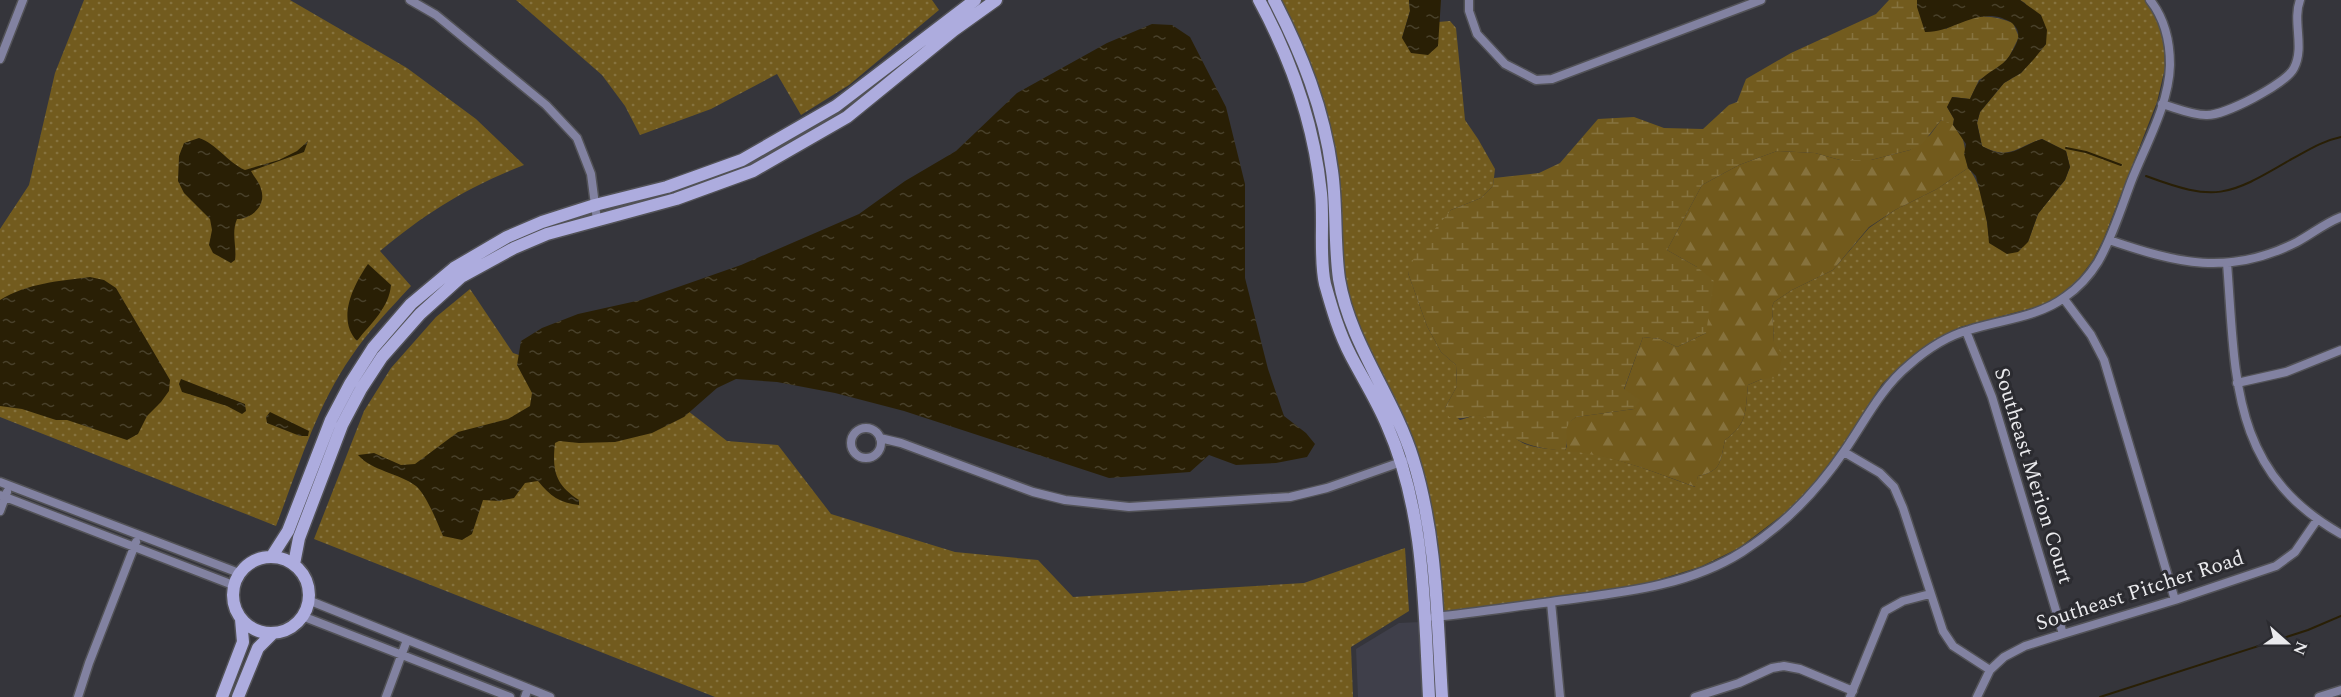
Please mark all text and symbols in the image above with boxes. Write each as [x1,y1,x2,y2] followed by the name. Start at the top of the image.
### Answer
[1985,364,2081,588] street label: Southeast Merion Court
[2032,542,2248,640] street label: Southeast Pitcher Road
[2257,613,2317,673] north arrow
[2287,638,2314,658] text: N

